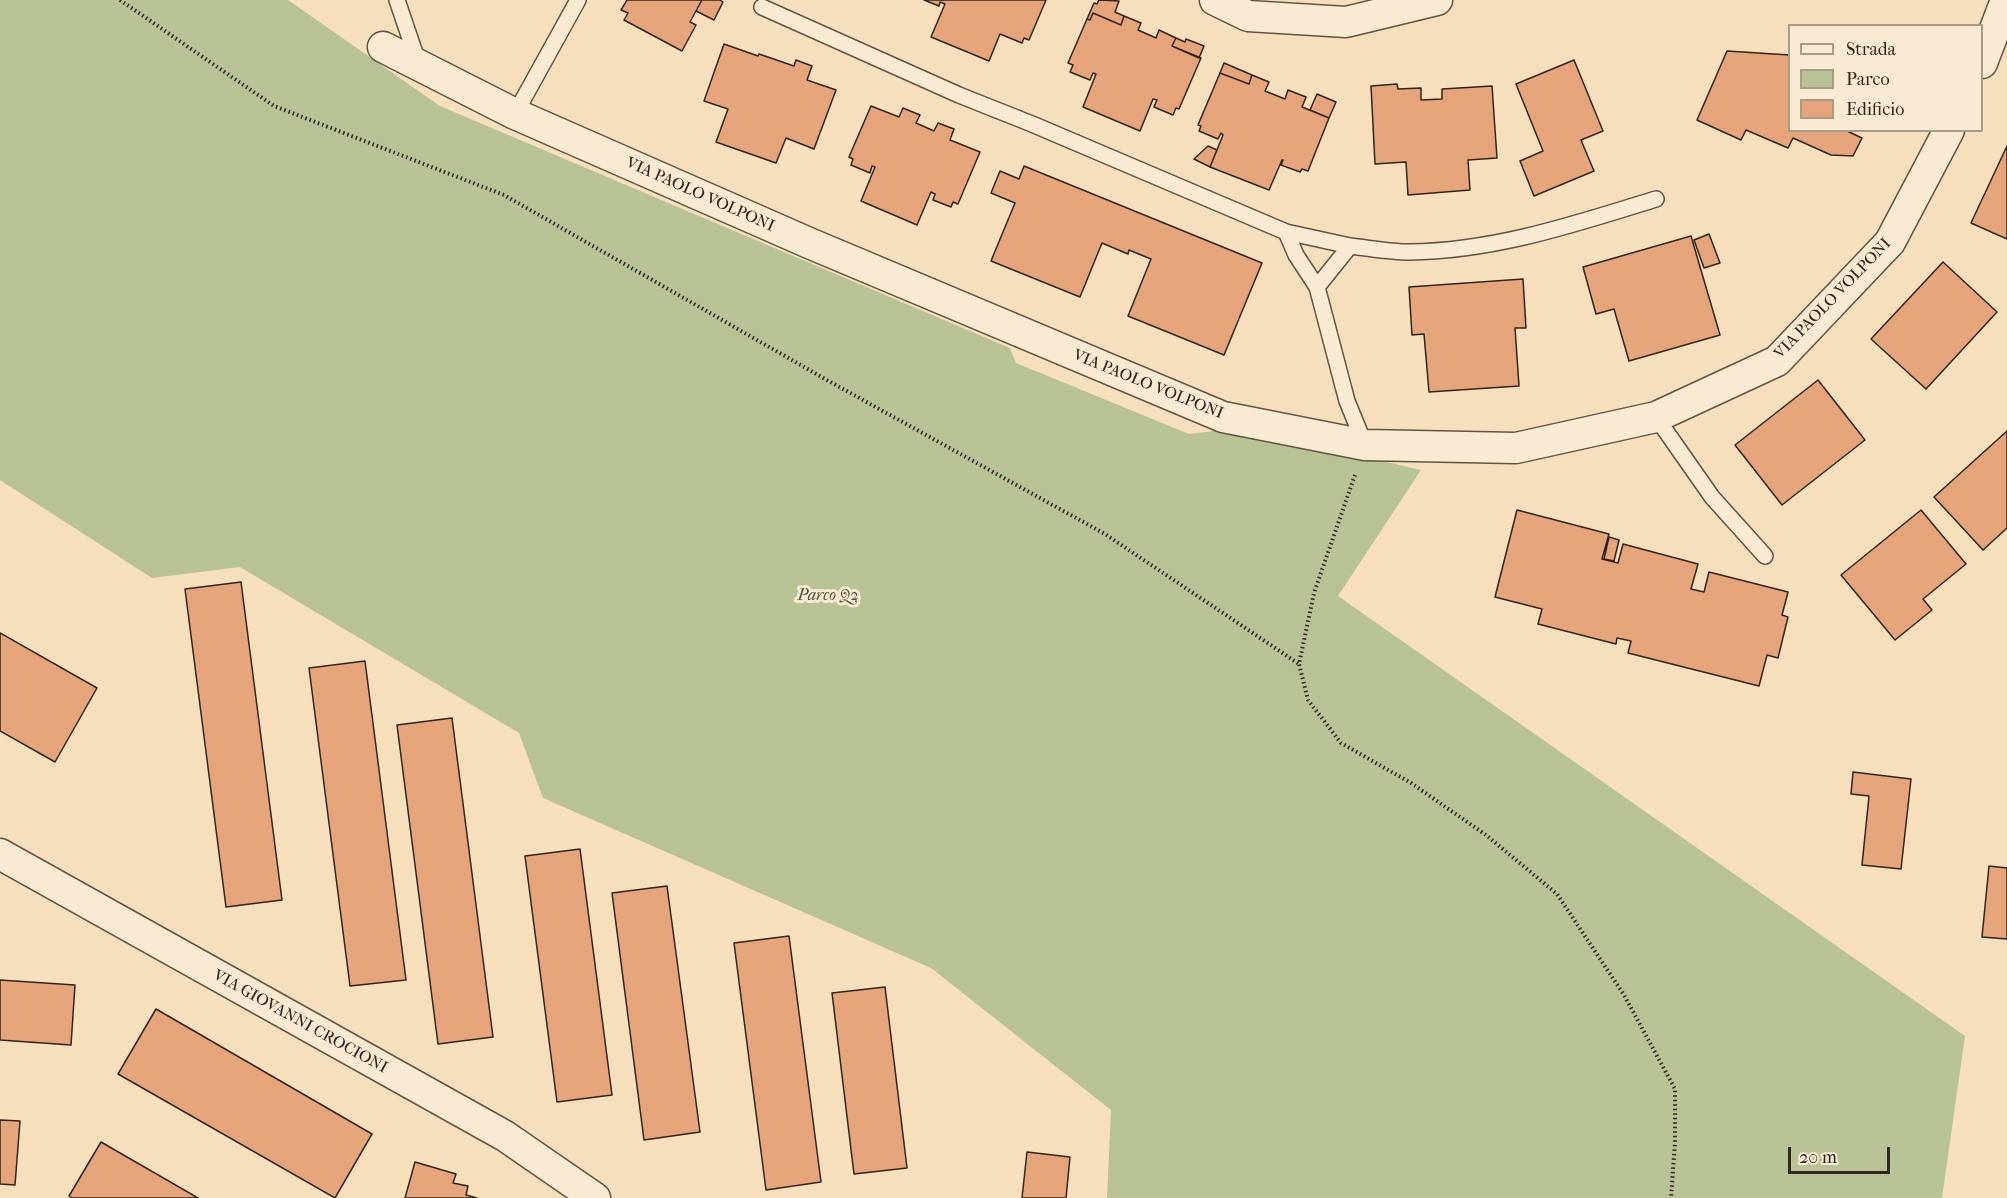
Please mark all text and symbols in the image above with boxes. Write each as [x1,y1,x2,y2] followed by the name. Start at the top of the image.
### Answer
[1788,24,1983,132] legend
[1846,39,1896,60] text: Strada
[1846,69,1890,90] text: Parco
[1846,99,1904,120] text: Edificio
[623,154,777,236] street label: VIA PAOLO VOLPONI
[1770,235,1896,363] street label: VIA PAOLO VOLPONI
[1070,346,1226,424] street label: VIA PAOLO VOLPONI
[798,586,858,606] park label: Parco Q2
[210,966,390,1078] street label: VIA GIOVANNI CROCIONI
[1791,1135,1893,1173] scale bar
[1799,1147,1837,1168] text: 20 m

